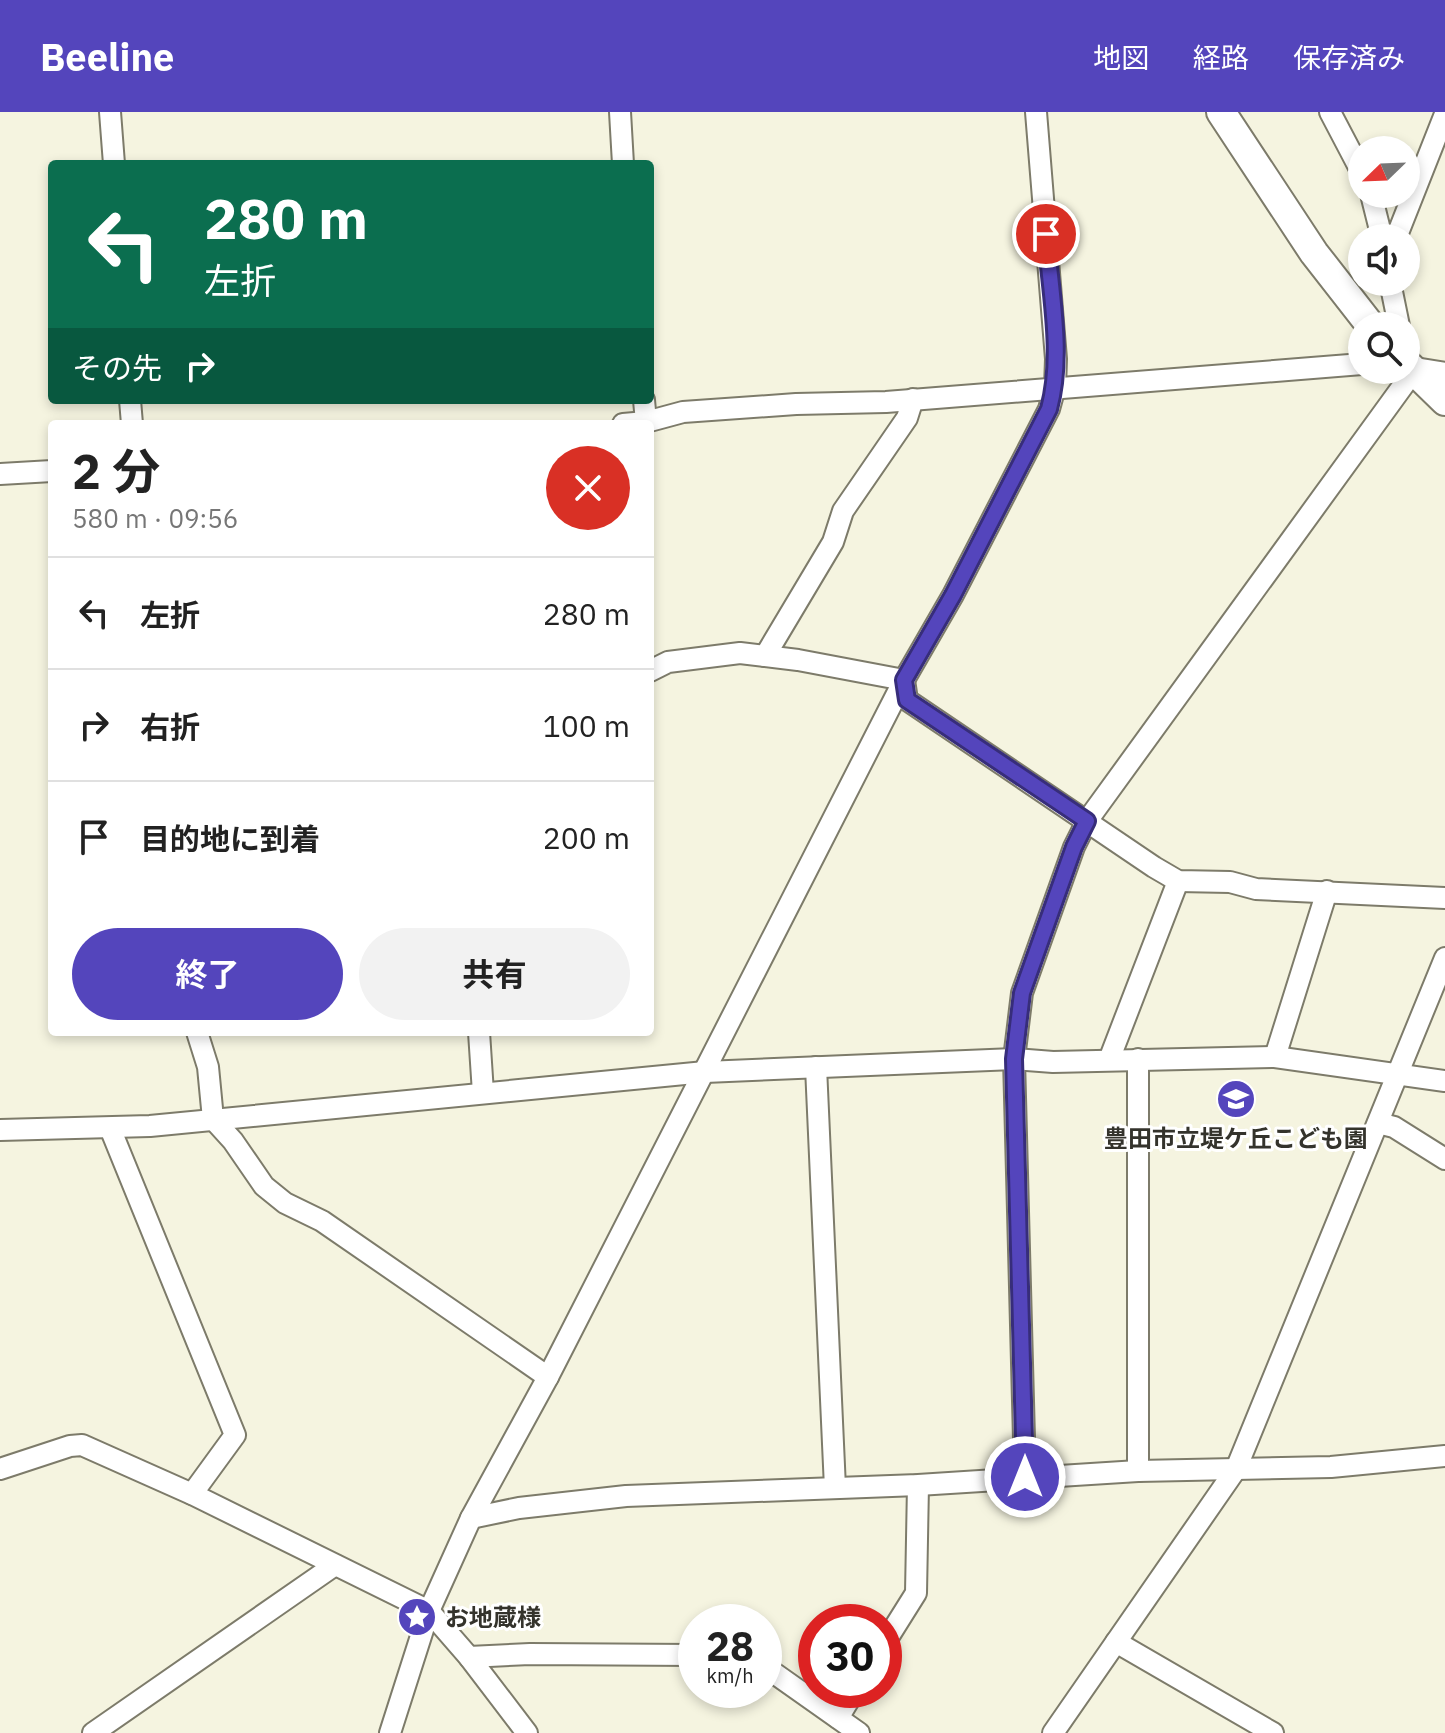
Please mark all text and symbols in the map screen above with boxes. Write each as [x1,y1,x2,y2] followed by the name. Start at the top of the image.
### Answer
[40,32,174,81] text: Beeline
[1093,39,1149,76] text: 地図
[1193,39,1249,76] text: 経路
[1293,39,1405,76] text: 保存済み
[1348,136,1420,208] north arrow
[1348,136,1420,384] map controls
[204,182,368,254] text: 280 m
[72,192,176,296] icon: left
[1012,200,1080,268] pin
[1024,212,1068,256] icon: arrive
[1348,224,1420,296] button: sound
[204,257,276,304] text: 左折
[1348,312,1420,384] button: search
[178,344,222,388] icon: right
[72,348,162,387] text: その先
[72,440,160,502] text: 2 分
[546,446,630,530] button: close
[72,501,238,535] text: 580 m · 09:56
[72,591,116,635] icon: left
[543,594,630,633] text: 280 m
[140,595,200,634] text: 左折
[72,703,116,747] icon: right
[543,706,630,745] text: 100 m
[140,707,200,746] text: 右折
[72,815,116,859] icon: arrive
[543,818,630,857] text: 200 m
[140,819,320,858] text: 目的地に到着
[72,928,343,1020] button: 終了
[359,928,630,1020] button: 共有
[1215,1078,1257,1120] school or university icon: 豊田市立堤ケ丘こども園
[1104,1122,1368,1154] place label: 豊田市立堤ケ丘こども園
[983,1435,1067,1519] position arrow
[396,1596,438,1638] place icon: お地蔵様
[445,1601,541,1633] place label: お地蔵様
[798,1604,902,1708] speed limit sign: 30
[706,1620,754,1672] text: 28
[706,1662,754,1689] text: km/h

